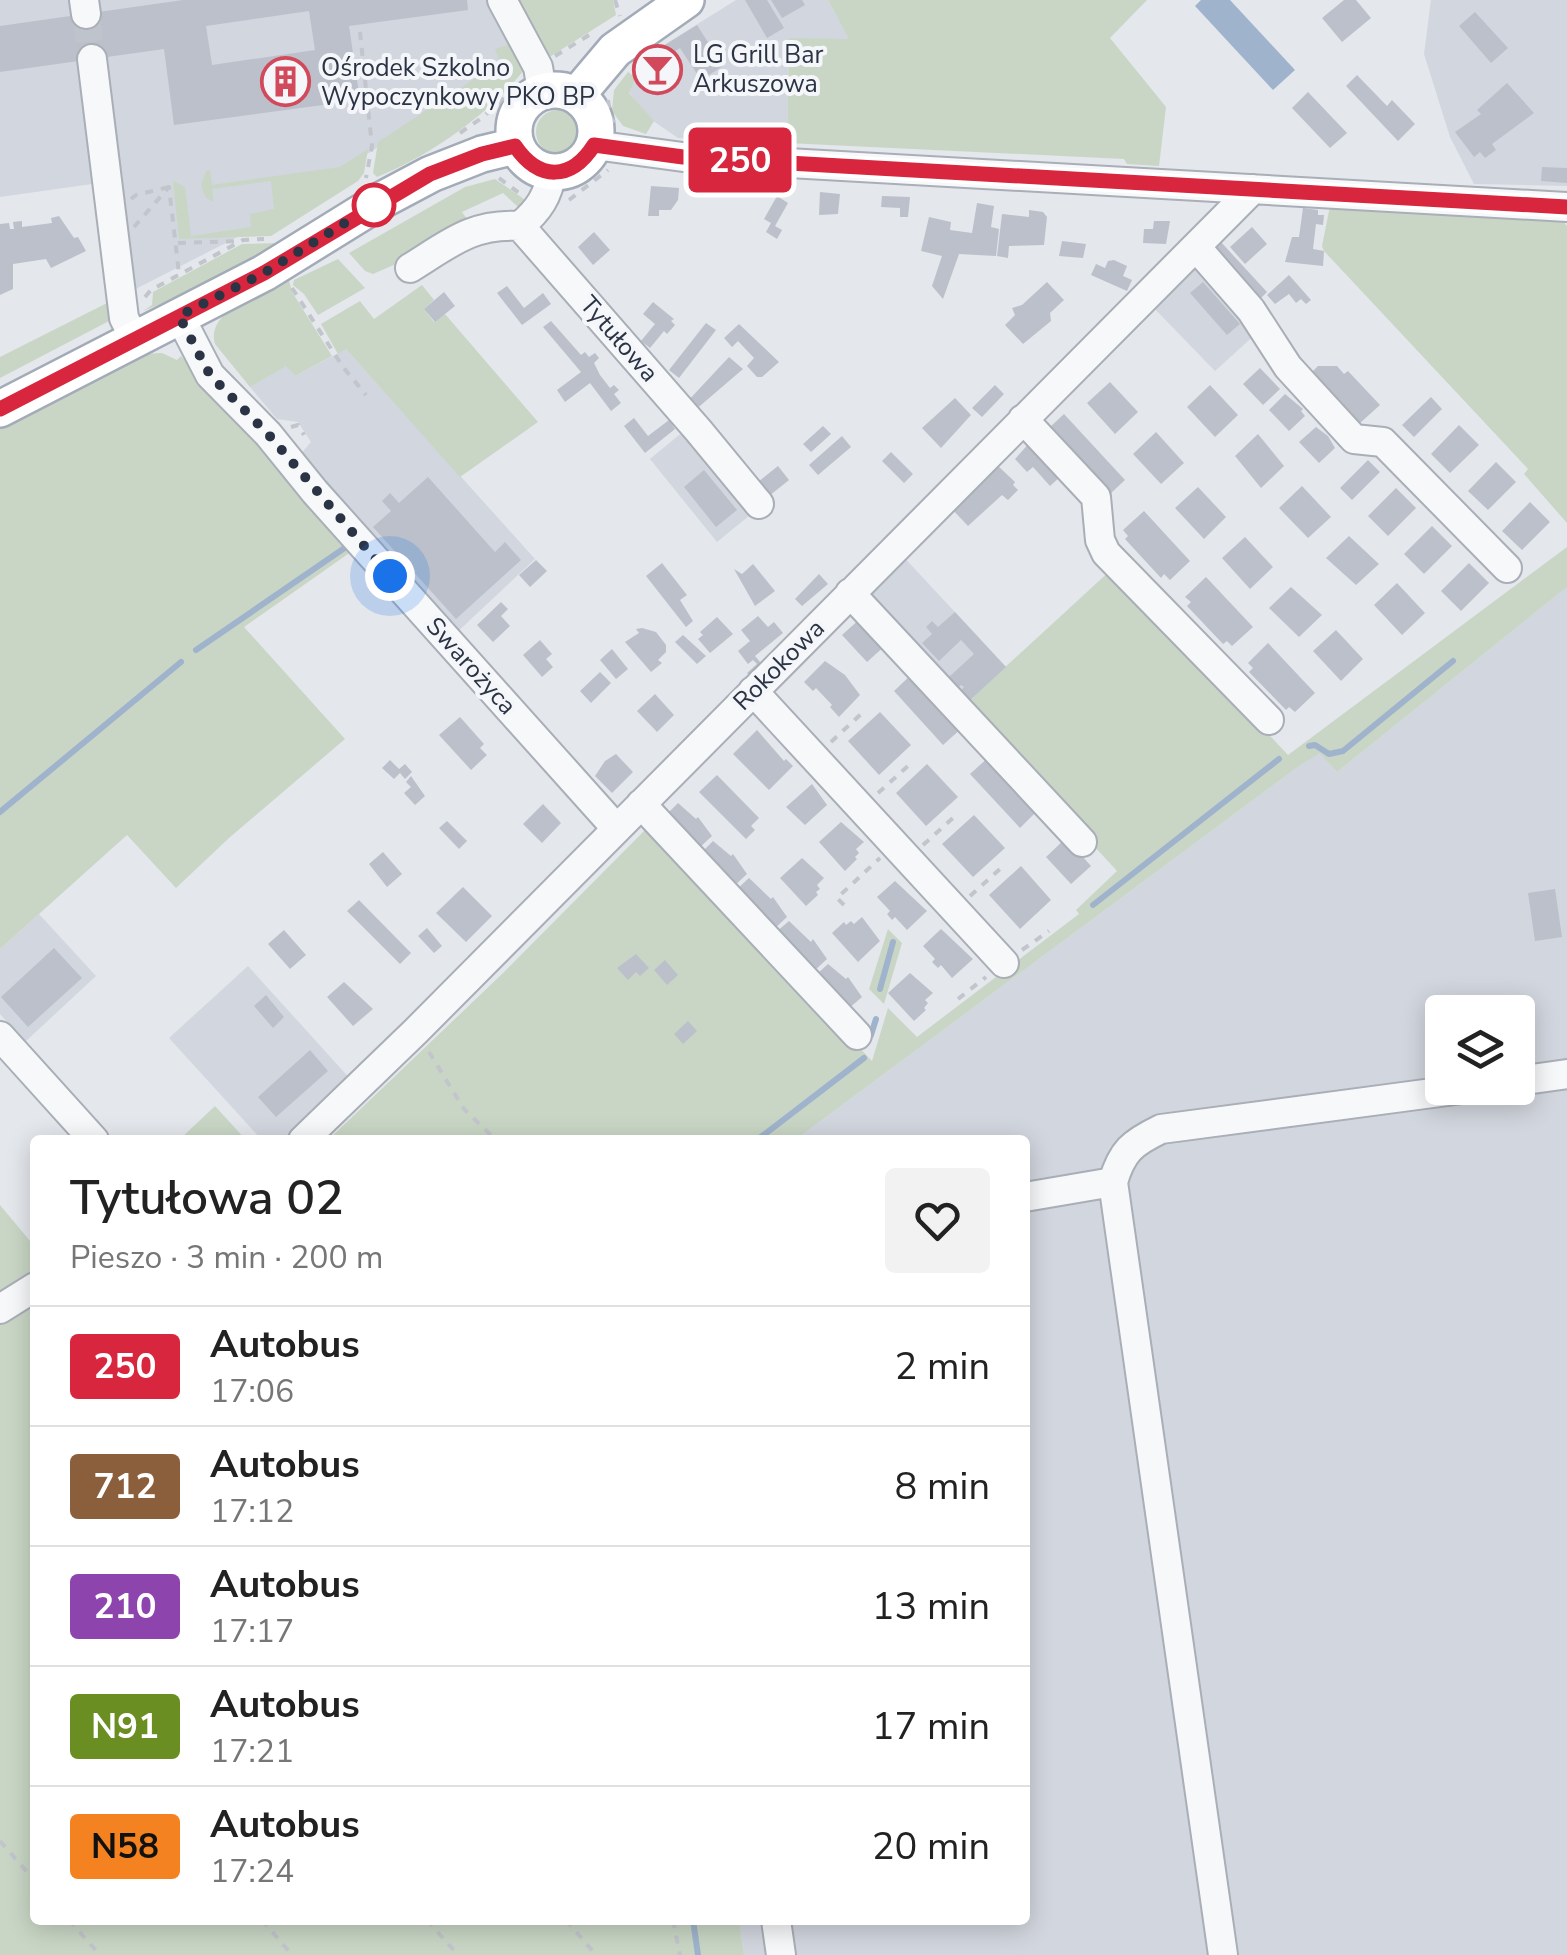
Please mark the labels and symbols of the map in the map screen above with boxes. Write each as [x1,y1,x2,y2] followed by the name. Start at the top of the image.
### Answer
[693,38,824,101] place label: LG Grill Bar Arkuszowa
[632,43,684,95] bar icon: LG Grill Bar Arkuszowa
[321,51,595,114] place label: Ośrodek Szkolno Wypoczynkowy PKO BP
[260,56,312,108] building icon: Ośrodek Szkolno Wypoczynkowy PKO BP
[682,128,798,192] line badge: 250
[353,184,395,226] unlabelled marker
[572,288,666,390] street label: Tytułowa
[365,551,415,601] your location
[418,610,524,722] street label: Swarożyca
[726,612,832,718] street label: Rokokowa

